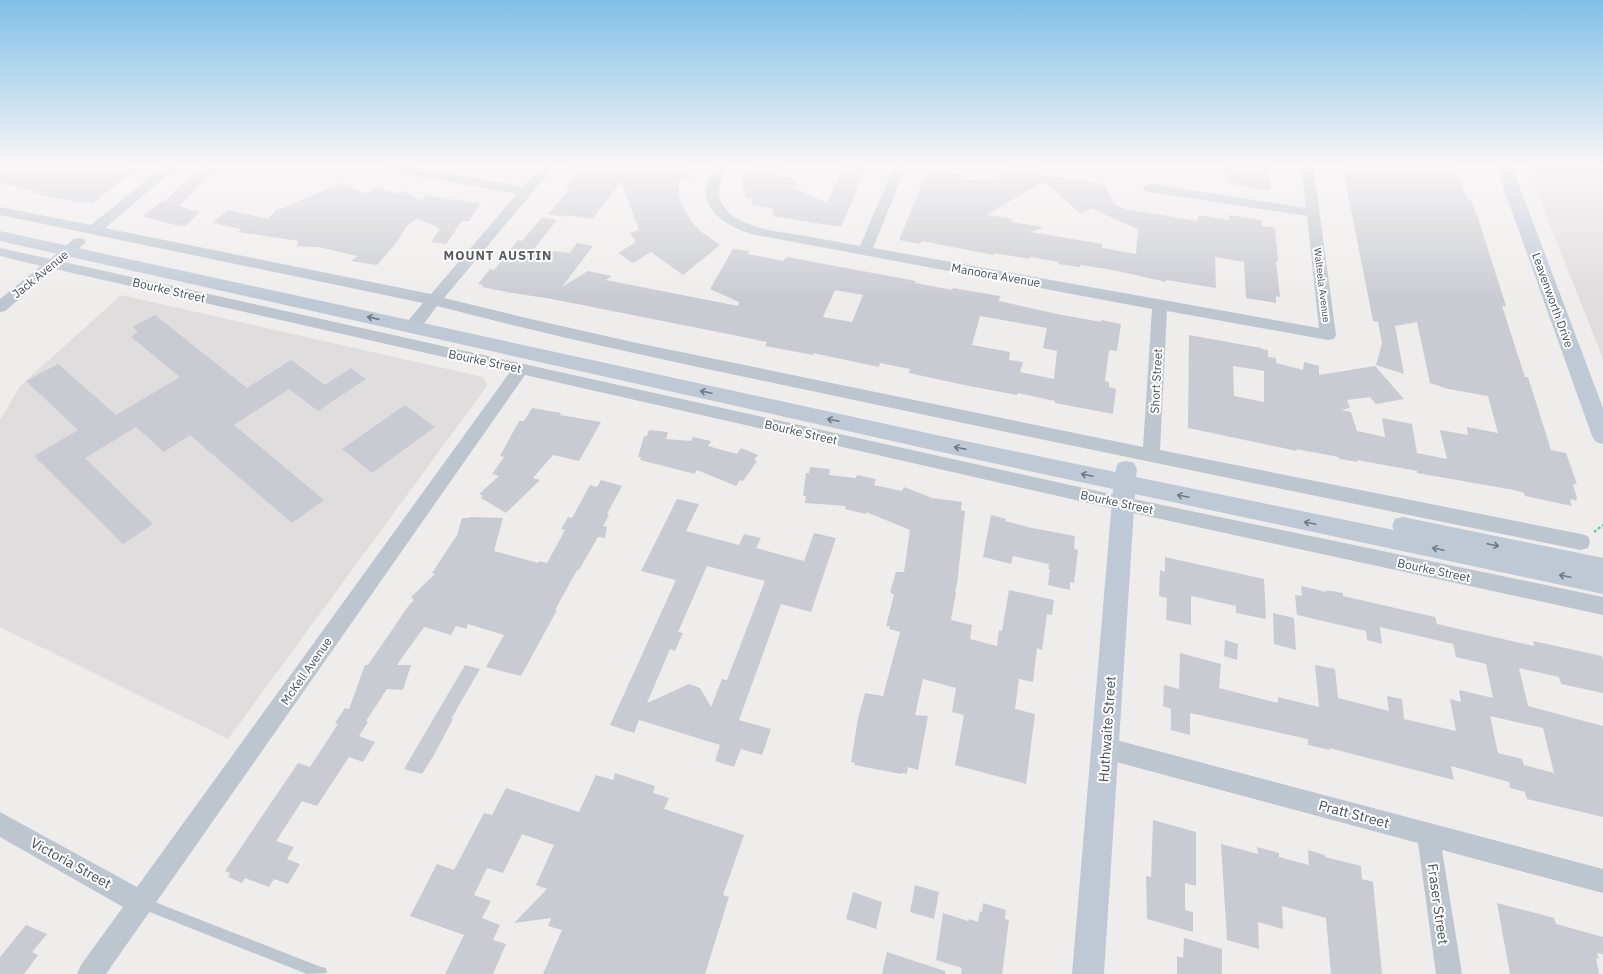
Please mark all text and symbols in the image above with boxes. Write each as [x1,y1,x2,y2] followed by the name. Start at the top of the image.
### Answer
[9,247,71,301] street label: Jack Avenue
[443,247,553,264] district label: MOUNT AUSTIN
[1311,247,1333,324] street label: Walteela Avenue
[1529,250,1577,350] street label: Leavenworth Drive
[950,260,1042,290] street label: Manoora Avenue
[131,274,207,306] street label: Bourke Street
[367,314,380,322] one-way arrow
[447,346,523,376] street label: Bourke Street
[1147,348,1165,414] street label: Short Street
[700,387,713,395] one-way arrow
[827,415,840,423] one-way arrow
[763,416,839,448] street label: Bourke Street
[954,443,967,451] one-way arrow
[1081,471,1094,479] one-way arrow
[1079,487,1155,517] street label: Bourke Street
[1177,491,1190,499] one-way arrow
[1304,518,1317,526] one-way arrow
[1486,542,1499,550] one-way arrow
[1431,545,1444,553] one-way arrow
[1396,555,1472,585] street label: Bourke Street
[1559,572,1572,580] one-way arrow
[277,634,335,708] street label: McKell Avenue
[1094,675,1120,783] street label: Huthwaite Street
[1317,796,1391,832] street label: Pratt Street
[27,833,115,893] street label: Victoria Street
[1423,862,1453,946] street label: Fraser Street

